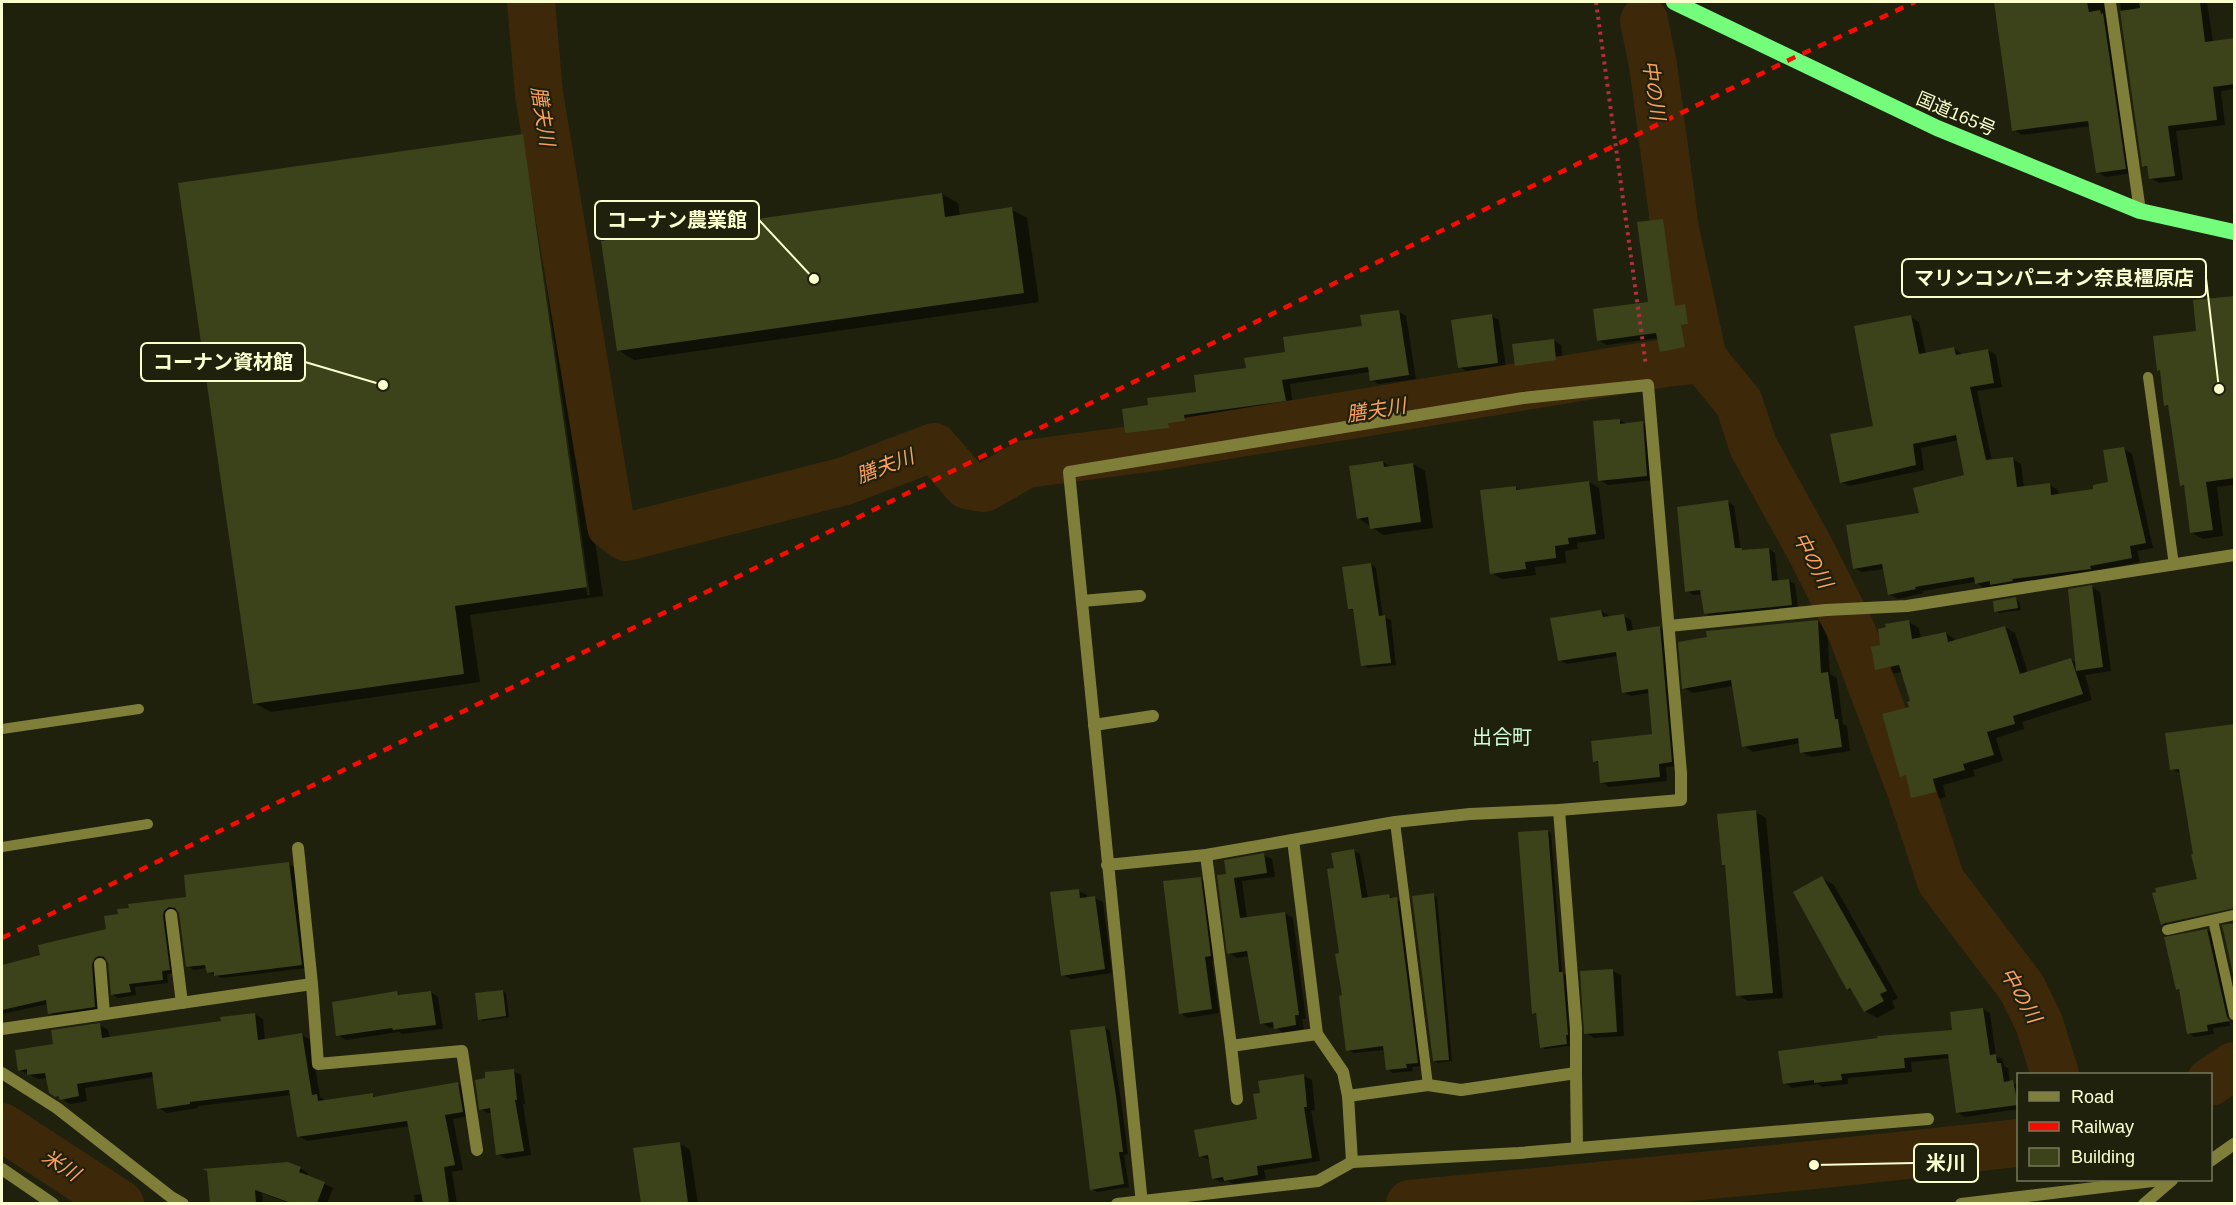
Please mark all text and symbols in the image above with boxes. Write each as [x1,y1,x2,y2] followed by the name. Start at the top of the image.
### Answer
[1639,59,1669,123] water label: 中の川
[527,85,559,149] water label: 膳夫川
[1913,88,1999,140] street label: 国道165号
[595,201,759,239] callout: コーナン農業館
[607,209,747,231] text: コーナン農業館
[1902,259,2206,297] callout: マリンコンパニオン奈良橿原店
[1914,267,2194,289] text: マリンコンパニオン奈良橿原店
[141,343,305,381] callout: コーナン資材館
[153,351,293,373] text: コーナン資材館
[1345,394,1409,426] water label: 膳夫川
[853,444,919,487] water label: 膳夫川
[1789,528,1838,593] water label: 中の川
[1472,726,1532,748] district label: 出合町
[1996,964,2047,1028] water label: 中の川
[2017,1073,2212,1181] legend
[2071,1087,2114,1107] text: Road
[2071,1117,2134,1137] text: Railway
[1914,1144,1978,1182] callout: 米川
[38,1145,85,1186] water label: 米川
[2071,1147,2135,1167] text: Building
[1926,1152,1966,1174] text: 米川

